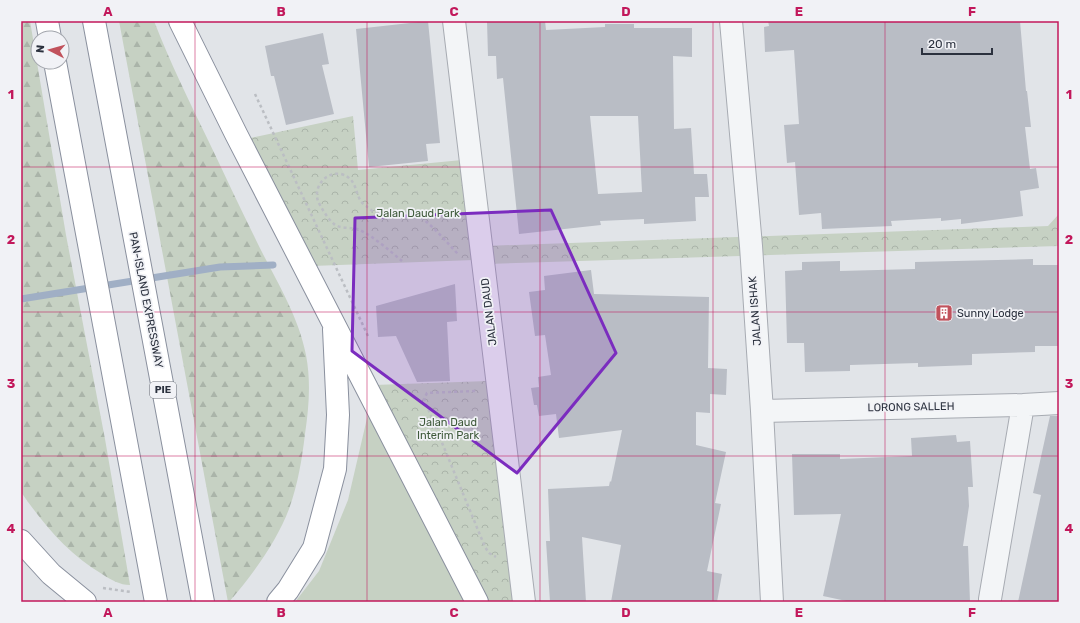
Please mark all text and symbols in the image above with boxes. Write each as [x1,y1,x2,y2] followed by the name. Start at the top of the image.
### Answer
[103,4,113,19] text: A
[276,4,286,19] text: B
[449,4,459,19] text: C
[621,4,631,19] text: D
[795,4,803,19] text: E
[968,4,976,19] text: F
[30,30,70,70] north arrow
[922,30,992,56] scale bar
[928,37,956,51] text: 20 m
[34,44,47,54] text: N
[8,87,14,102] text: 1
[1066,87,1072,102] text: 1
[376,207,460,220] park label: Jalan Daud Park
[126,231,166,369] street label: PAN-ISLAND EXPRESSWAY
[7,232,15,247] text: 2
[1065,232,1073,247] text: 2
[746,275,764,346] street label: JALAN ISHAK
[478,277,500,347] street label: JALAN DAUD
[934,303,954,323] building icon: Sunny Lodge
[957,307,1024,320] place label: Sunny Lodge
[7,376,16,391] text: 3
[1065,376,1074,391] text: 3
[150,382,176,398] road number: PIE
[867,400,955,414] street label: LORONG SALLEH
[417,416,479,442] park label: Jalan Daud Interim Park
[7,521,16,536] text: 4
[1065,521,1074,536] text: 4
[103,605,113,620] text: A
[276,605,286,620] text: B
[449,605,459,620] text: C
[621,605,631,620] text: D
[795,605,803,620] text: E
[968,605,976,620] text: F

